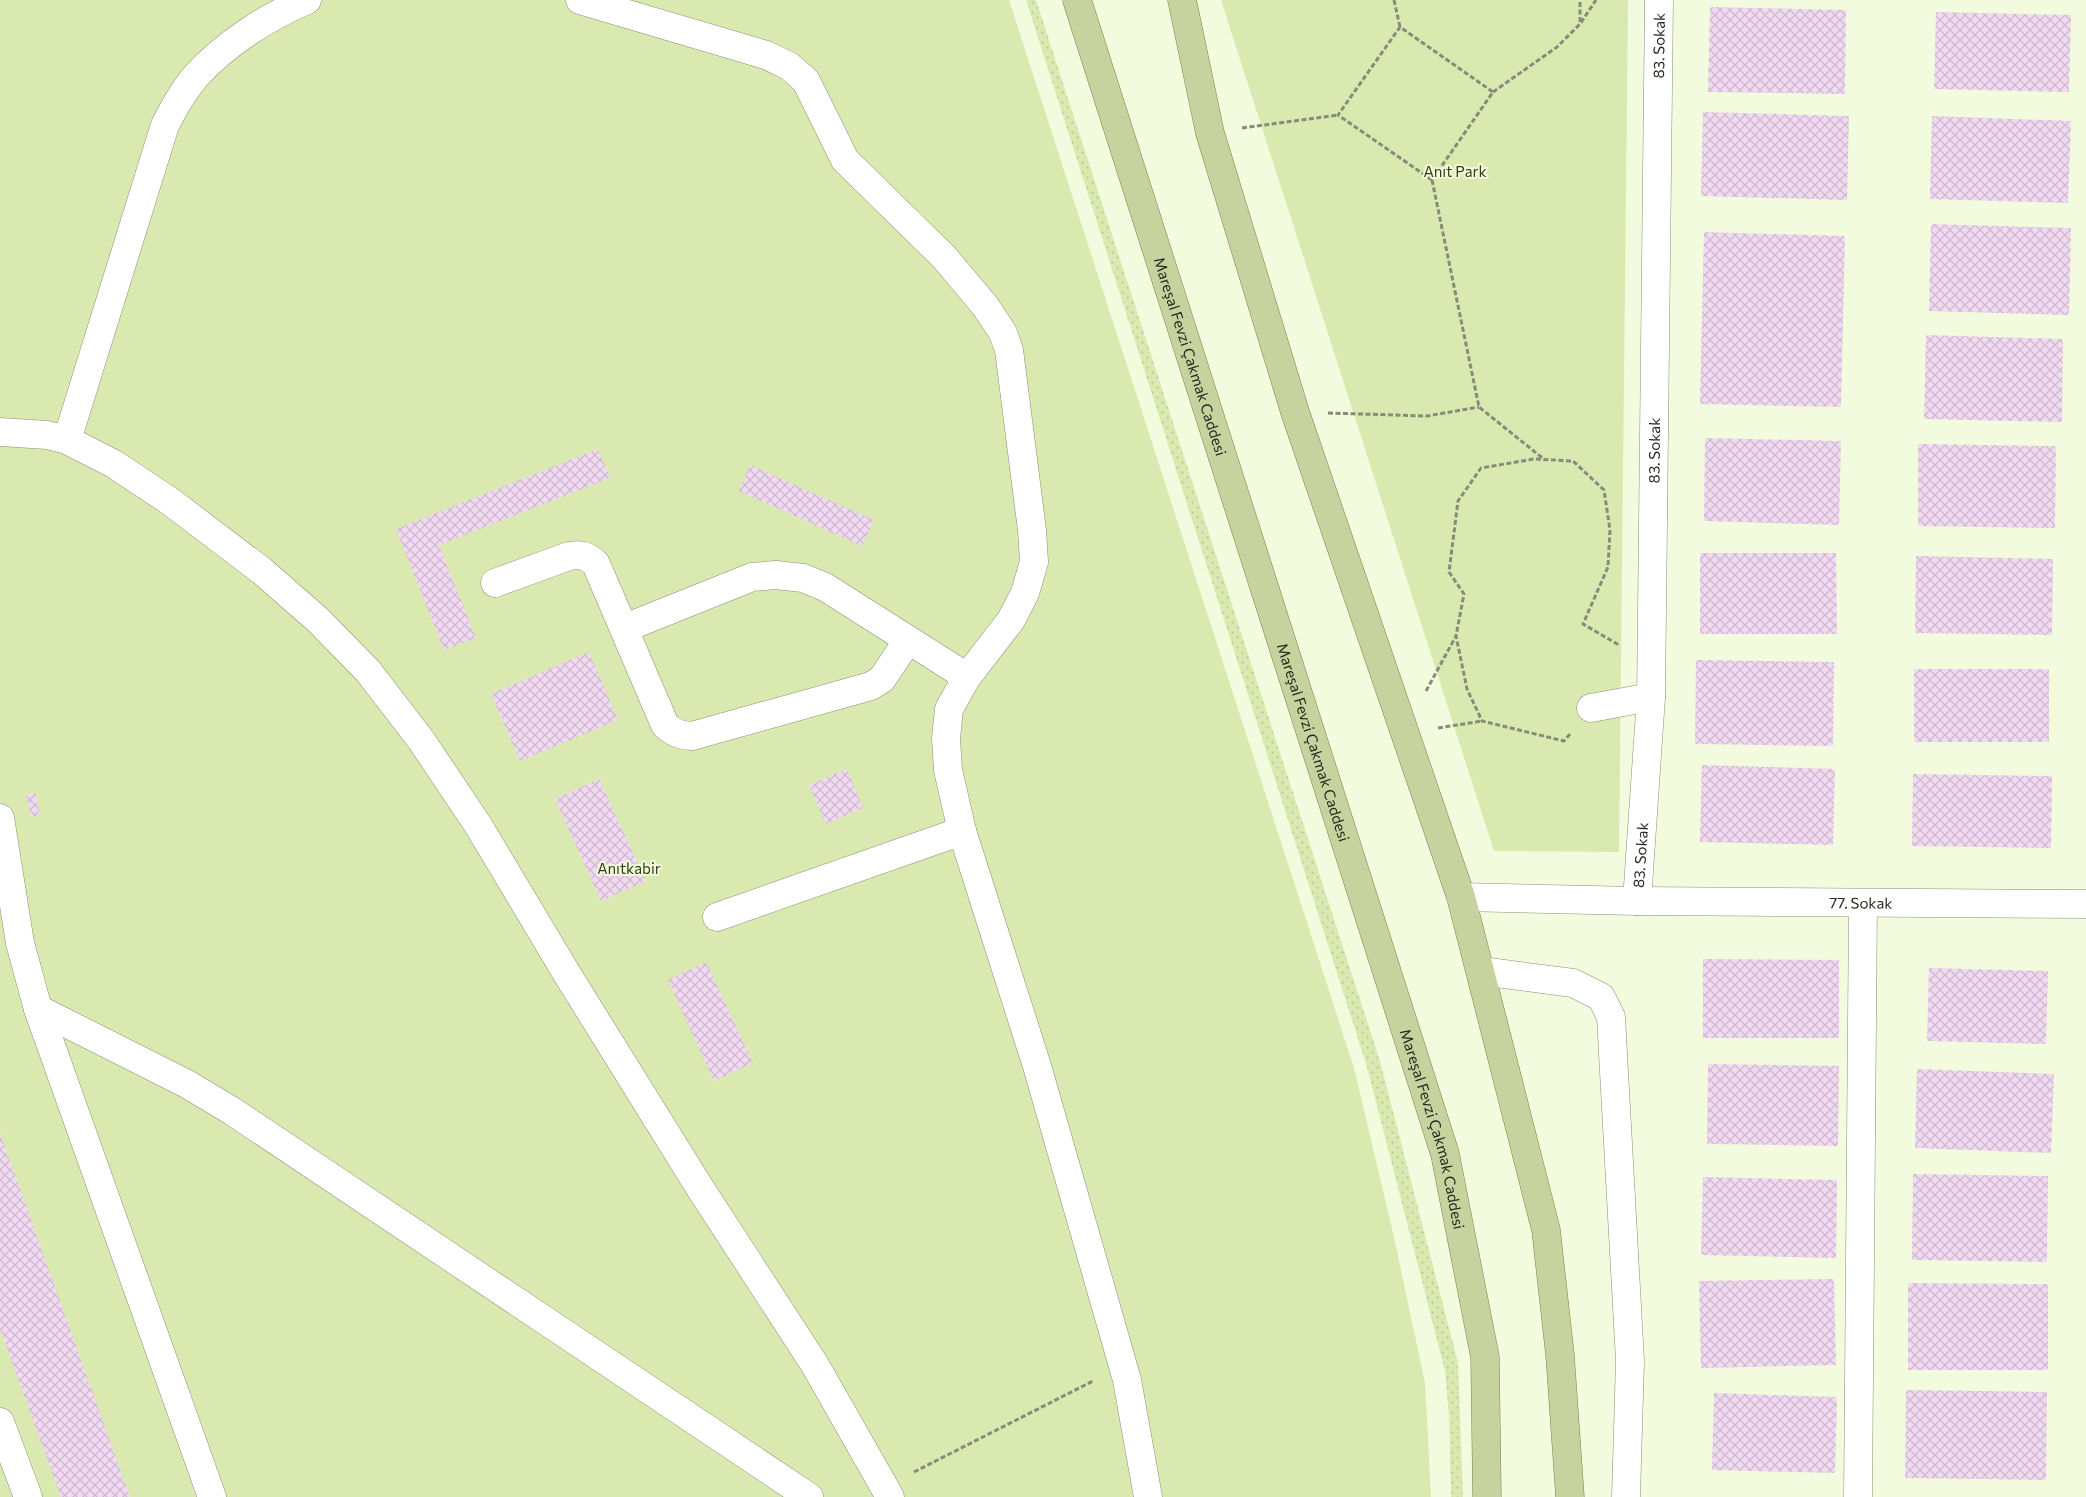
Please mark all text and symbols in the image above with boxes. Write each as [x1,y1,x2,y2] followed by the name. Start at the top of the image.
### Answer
[1649,13,1668,78] street label: 83. Sokak
[1423,162,1487,180] park label: Anıt Park
[1151,255,1231,458] street label: Mareşal Fevzi Çakmak Caddesi
[1644,418,1663,483] street label: 83. Sokak
[1274,641,1354,844] street label: Mareşal Fevzi Çakmak Caddesi
[1629,822,1651,889] street label: 83. Sokak
[597,859,661,877] park label: Anıtkabir
[1829,893,1893,912] street label: 77. Sokak
[1397,1027,1469,1231] street label: Mareşal Fevzi Çakmak Caddesi

